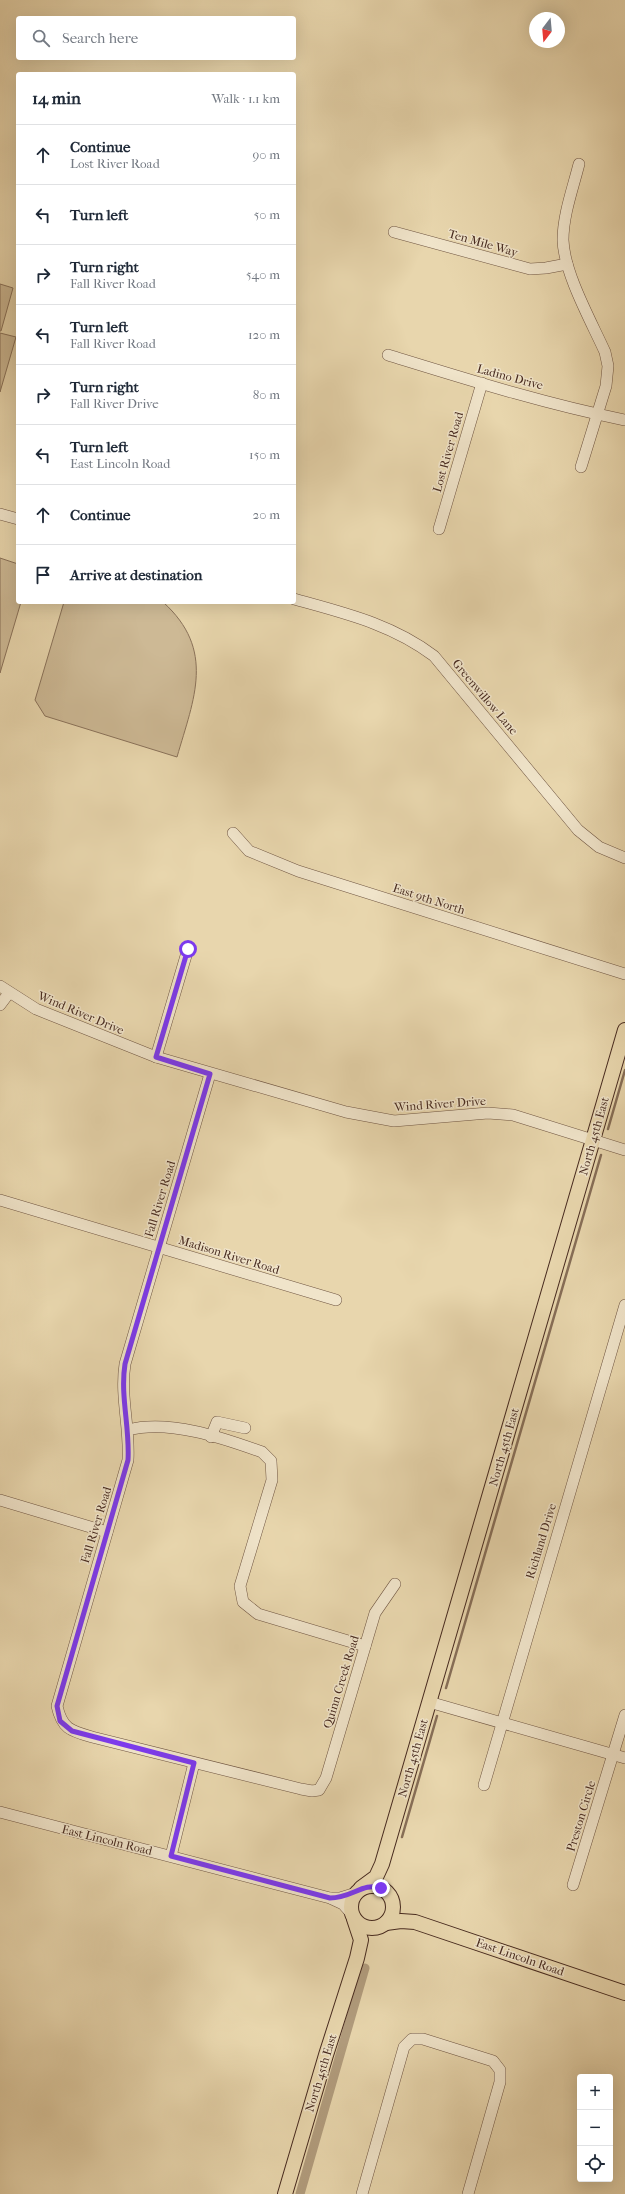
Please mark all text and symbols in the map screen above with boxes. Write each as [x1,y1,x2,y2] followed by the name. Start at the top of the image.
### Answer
[529,12,565,48] north arrow
[16,16,296,60] search box
[30,27,52,49] icon: search
[62,29,138,47] text: Search here
[32,88,81,108] text: 14 min
[212,91,280,106] text: Walk · 1.1 km
[70,138,130,156] text: Continue
[32,144,54,166] icon: ahead
[252,147,280,162] text: 90 m
[70,156,160,171] text: Lost River Road
[32,204,54,226] icon: left
[70,206,128,224] text: Turn left
[254,207,280,222] text: 50 m
[447,226,520,260] street label: Ten Mile Way
[70,258,139,276] text: Turn right
[32,264,54,286] icon: right
[246,267,280,282] text: 540 m
[70,276,156,291] text: Fall River Road
[70,318,128,336] text: Turn left
[32,324,54,346] icon: left
[248,327,280,342] text: 120 m
[70,336,156,351] text: Fall River Road
[475,361,545,393] street label: Ladino Drive
[70,378,139,396] text: Turn right
[32,384,54,406] icon: right
[253,387,280,402] text: 80 m
[70,396,159,411] text: Fall River Drive
[430,410,466,494] street label: Lost River Road
[70,438,128,456] text: Turn left
[32,444,54,466] icon: left
[249,447,280,462] text: 150 m
[70,456,170,471] text: East Lincoln Road
[32,504,54,526] icon: ahead
[70,506,130,524] text: Continue
[253,507,280,522] text: 20 m
[32,564,54,586] icon: arrive
[70,566,202,584] text: Arrive at destination
[449,656,521,738] street label: Greenwillow Lane
[391,881,467,917] street label: East 9th North
[179,940,197,958] route start
[35,988,126,1037] street label: Wind River Drive
[393,1094,486,1114] street label: Wind River Drive
[576,1095,612,1177] street label: North 45th East
[142,1159,178,1239] street label: Fall River Road
[177,1233,282,1277] street label: Madison River Road
[486,1406,522,1488] street label: North 45th East
[78,1485,114,1565] street label: Fall River Road
[523,1501,559,1581] street label: Richland Drive
[320,1633,362,1730] street label: Quinn Creek Road
[395,1717,431,1799] street label: North 45th East
[564,1779,598,1853] street label: Preston Circle
[60,1822,154,1858] street label: East Lincoln Road
[372,1879,390,1897] route end
[474,1935,567,1979] street label: East Lincoln Road
[302,2032,340,2114] street label: North 45th East
[577,2074,613,2182] map controls
[577,2074,613,2110] button: +
[577,2110,613,2146] button: −
[577,2146,613,2182] button: locate

